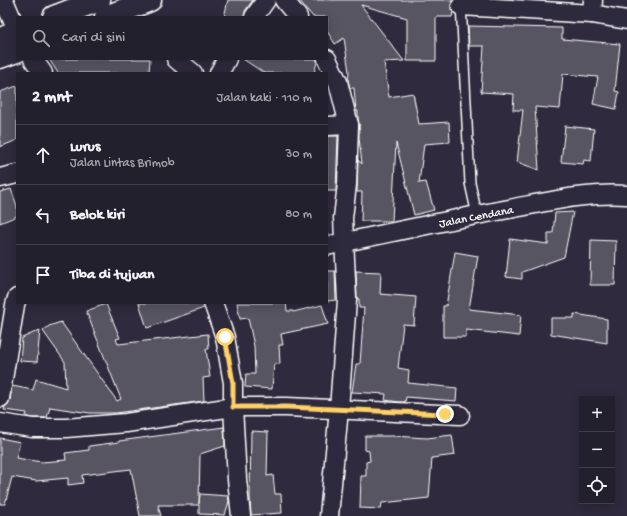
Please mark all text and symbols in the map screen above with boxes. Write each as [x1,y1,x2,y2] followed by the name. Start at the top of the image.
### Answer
[16,16,328,60] search box
[30,27,52,49] icon: search
[62,29,125,47] text: Cari di sini
[32,88,71,108] text: 2 mnt
[217,91,312,106] text: Jalan kaki · 110 m
[70,138,100,156] text: Lurus
[32,144,54,166] icon: ahead
[286,147,312,162] text: 30 m
[70,156,175,171] text: Jalan Lintas Brimob
[32,204,54,226] icon: left
[438,204,515,232] street label: Jalan Cendana
[70,206,125,224] text: Belok kiri
[285,207,312,222] text: 80 m
[32,264,54,286] icon: arrive
[70,266,154,284] text: Tiba di tujuan
[216,328,234,346] route start
[579,396,615,504] map controls
[579,396,615,432] button: +
[436,405,454,423] route end
[579,432,615,468] button: −
[579,468,615,504] button: locate

